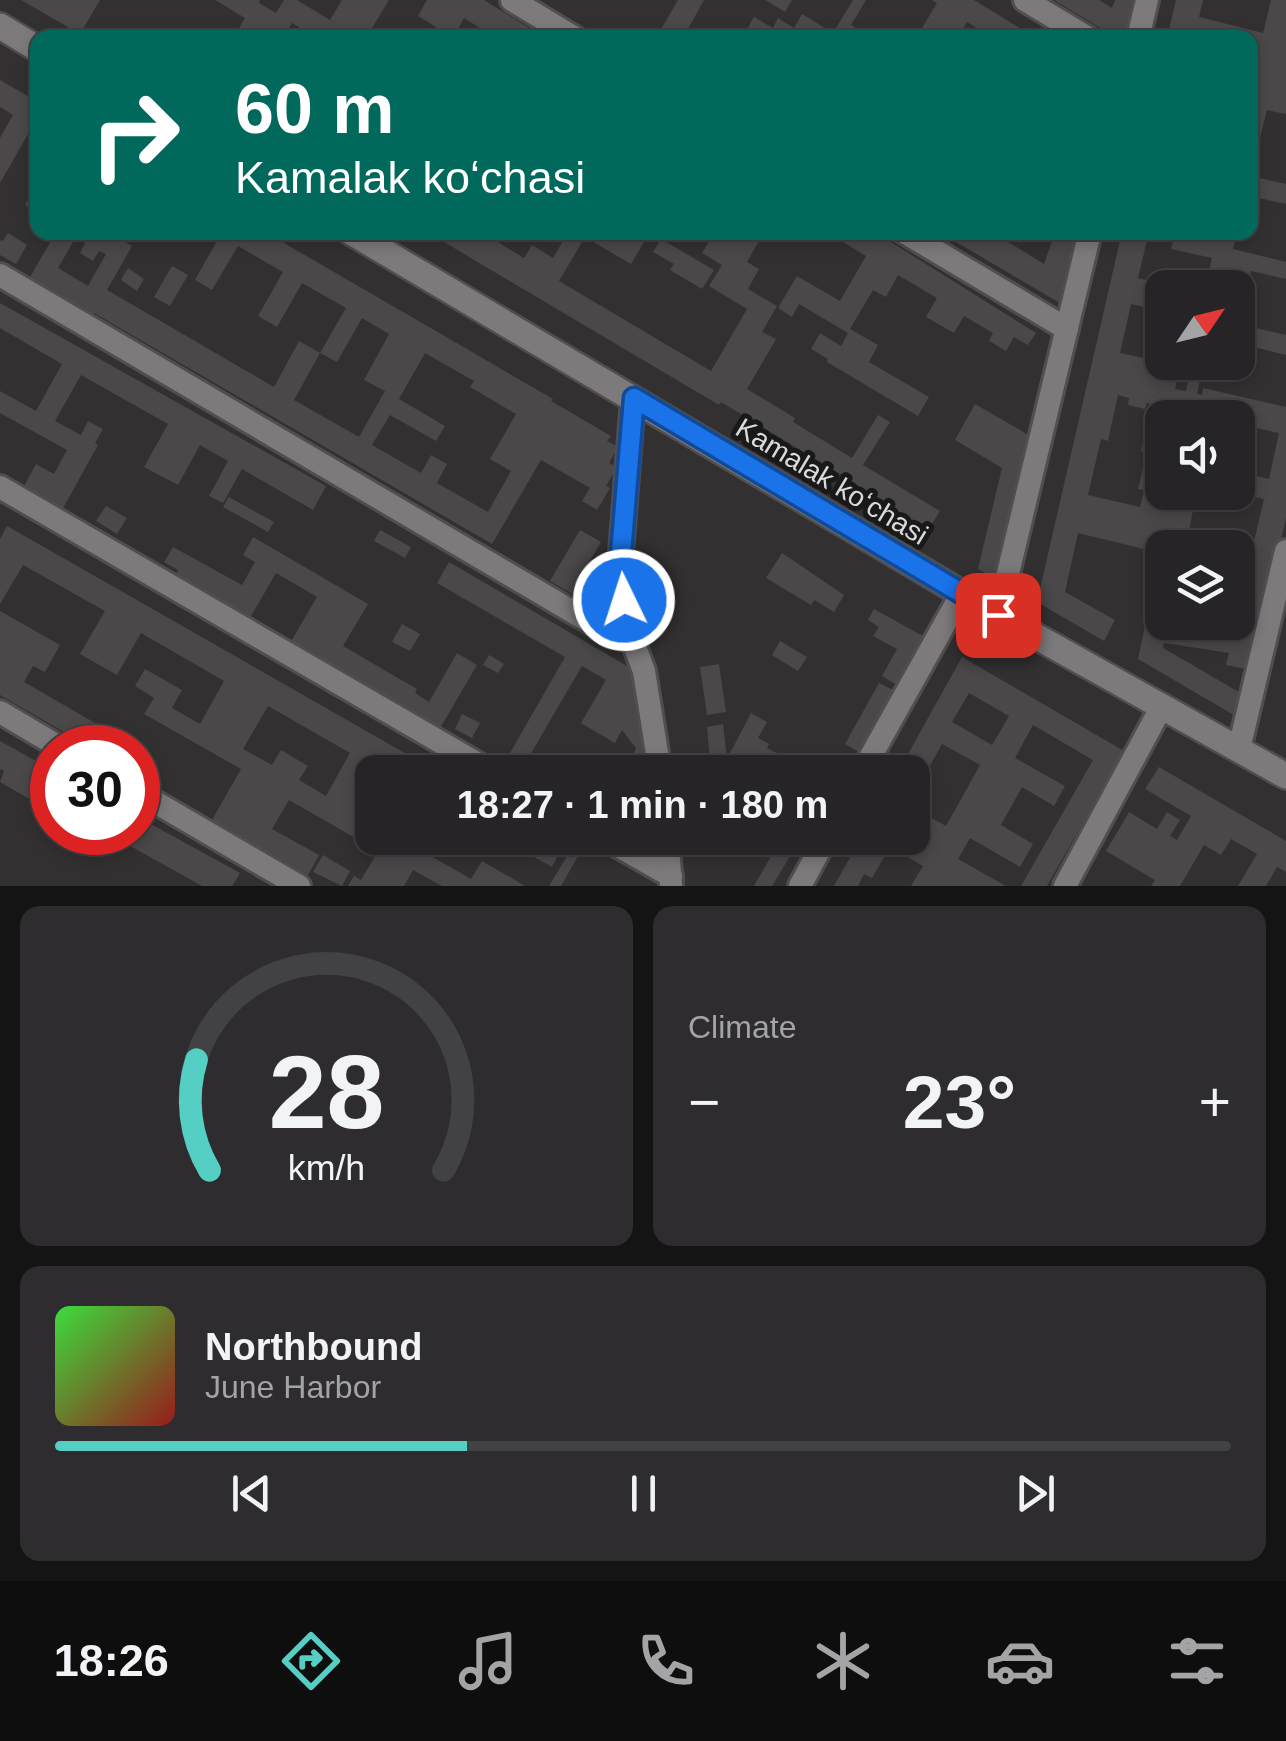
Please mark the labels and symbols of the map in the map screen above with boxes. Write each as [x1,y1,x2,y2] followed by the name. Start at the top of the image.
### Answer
[1145,270,1255,380] north arrow
[730,412,933,551] street label: Kamalak koʻchasi
[572,548,676,652] position arrow
[956,573,1041,658] pin
[30,725,160,855] speed limit sign: 30

